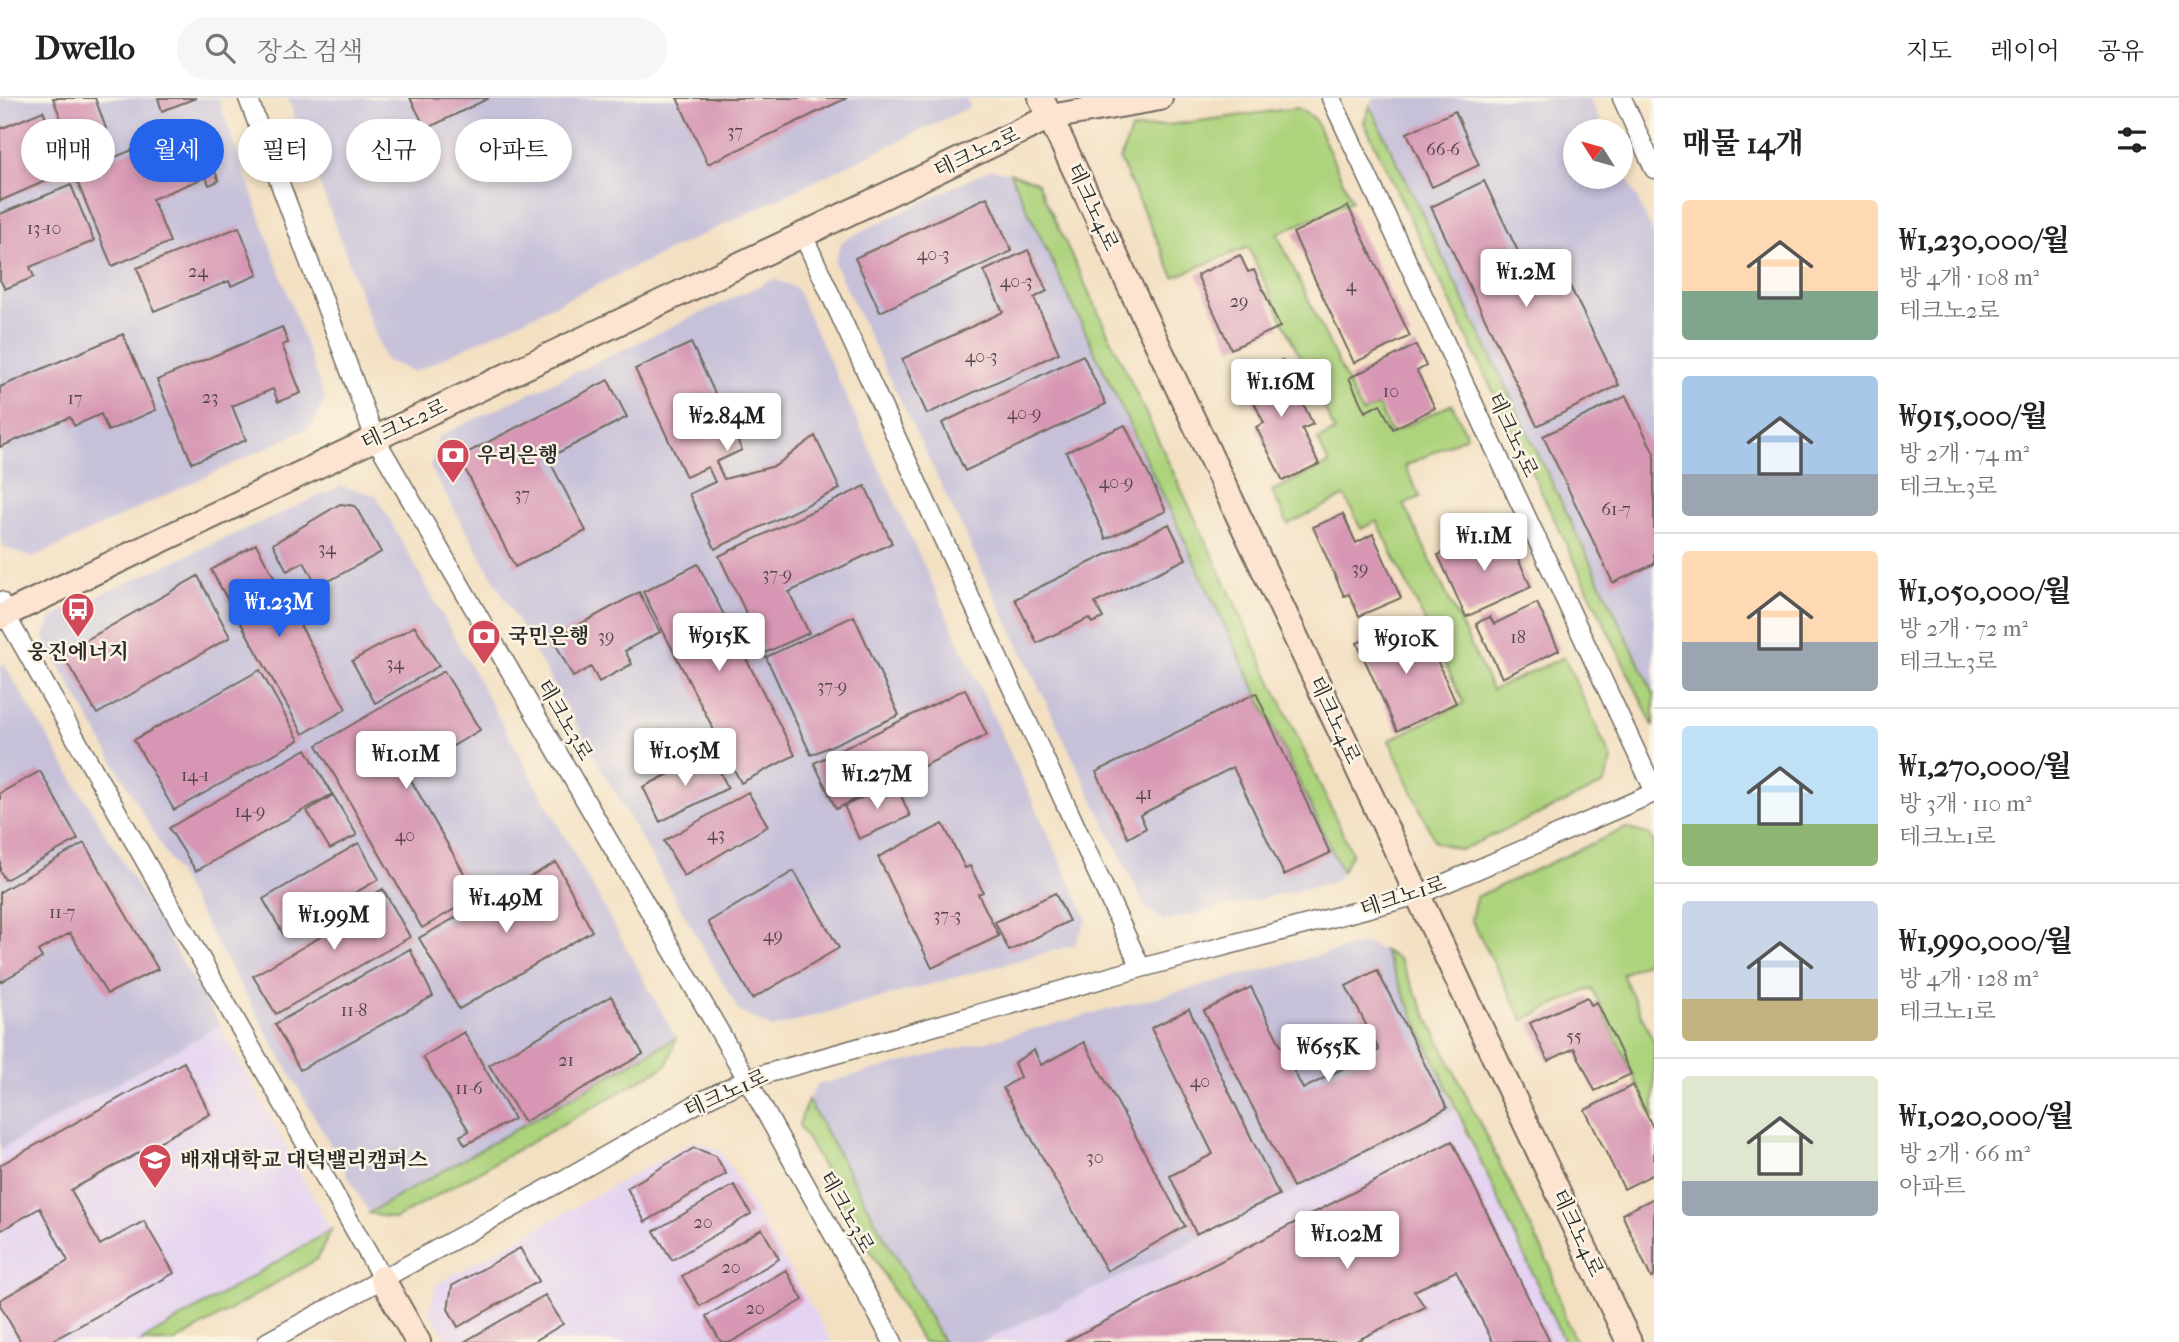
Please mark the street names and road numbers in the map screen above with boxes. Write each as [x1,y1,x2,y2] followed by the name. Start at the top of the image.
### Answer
[930,122,1024,182] street label: 테크노2로
[1062,160,1124,254] street label: 테크노4로
[1483,389,1543,481] street label: 테크노5로
[357,394,451,454] street label: 테크노2로
[1304,673,1366,767] street label: 테크노4로
[532,675,598,765] street label: 테크노3로
[1357,871,1449,921] street label: 테크노1로
[681,1064,771,1122] street label: 테크노1로
[815,1167,879,1257] street label: 테크노3로
[1547,1186,1609,1280] street label: 테크노4로

